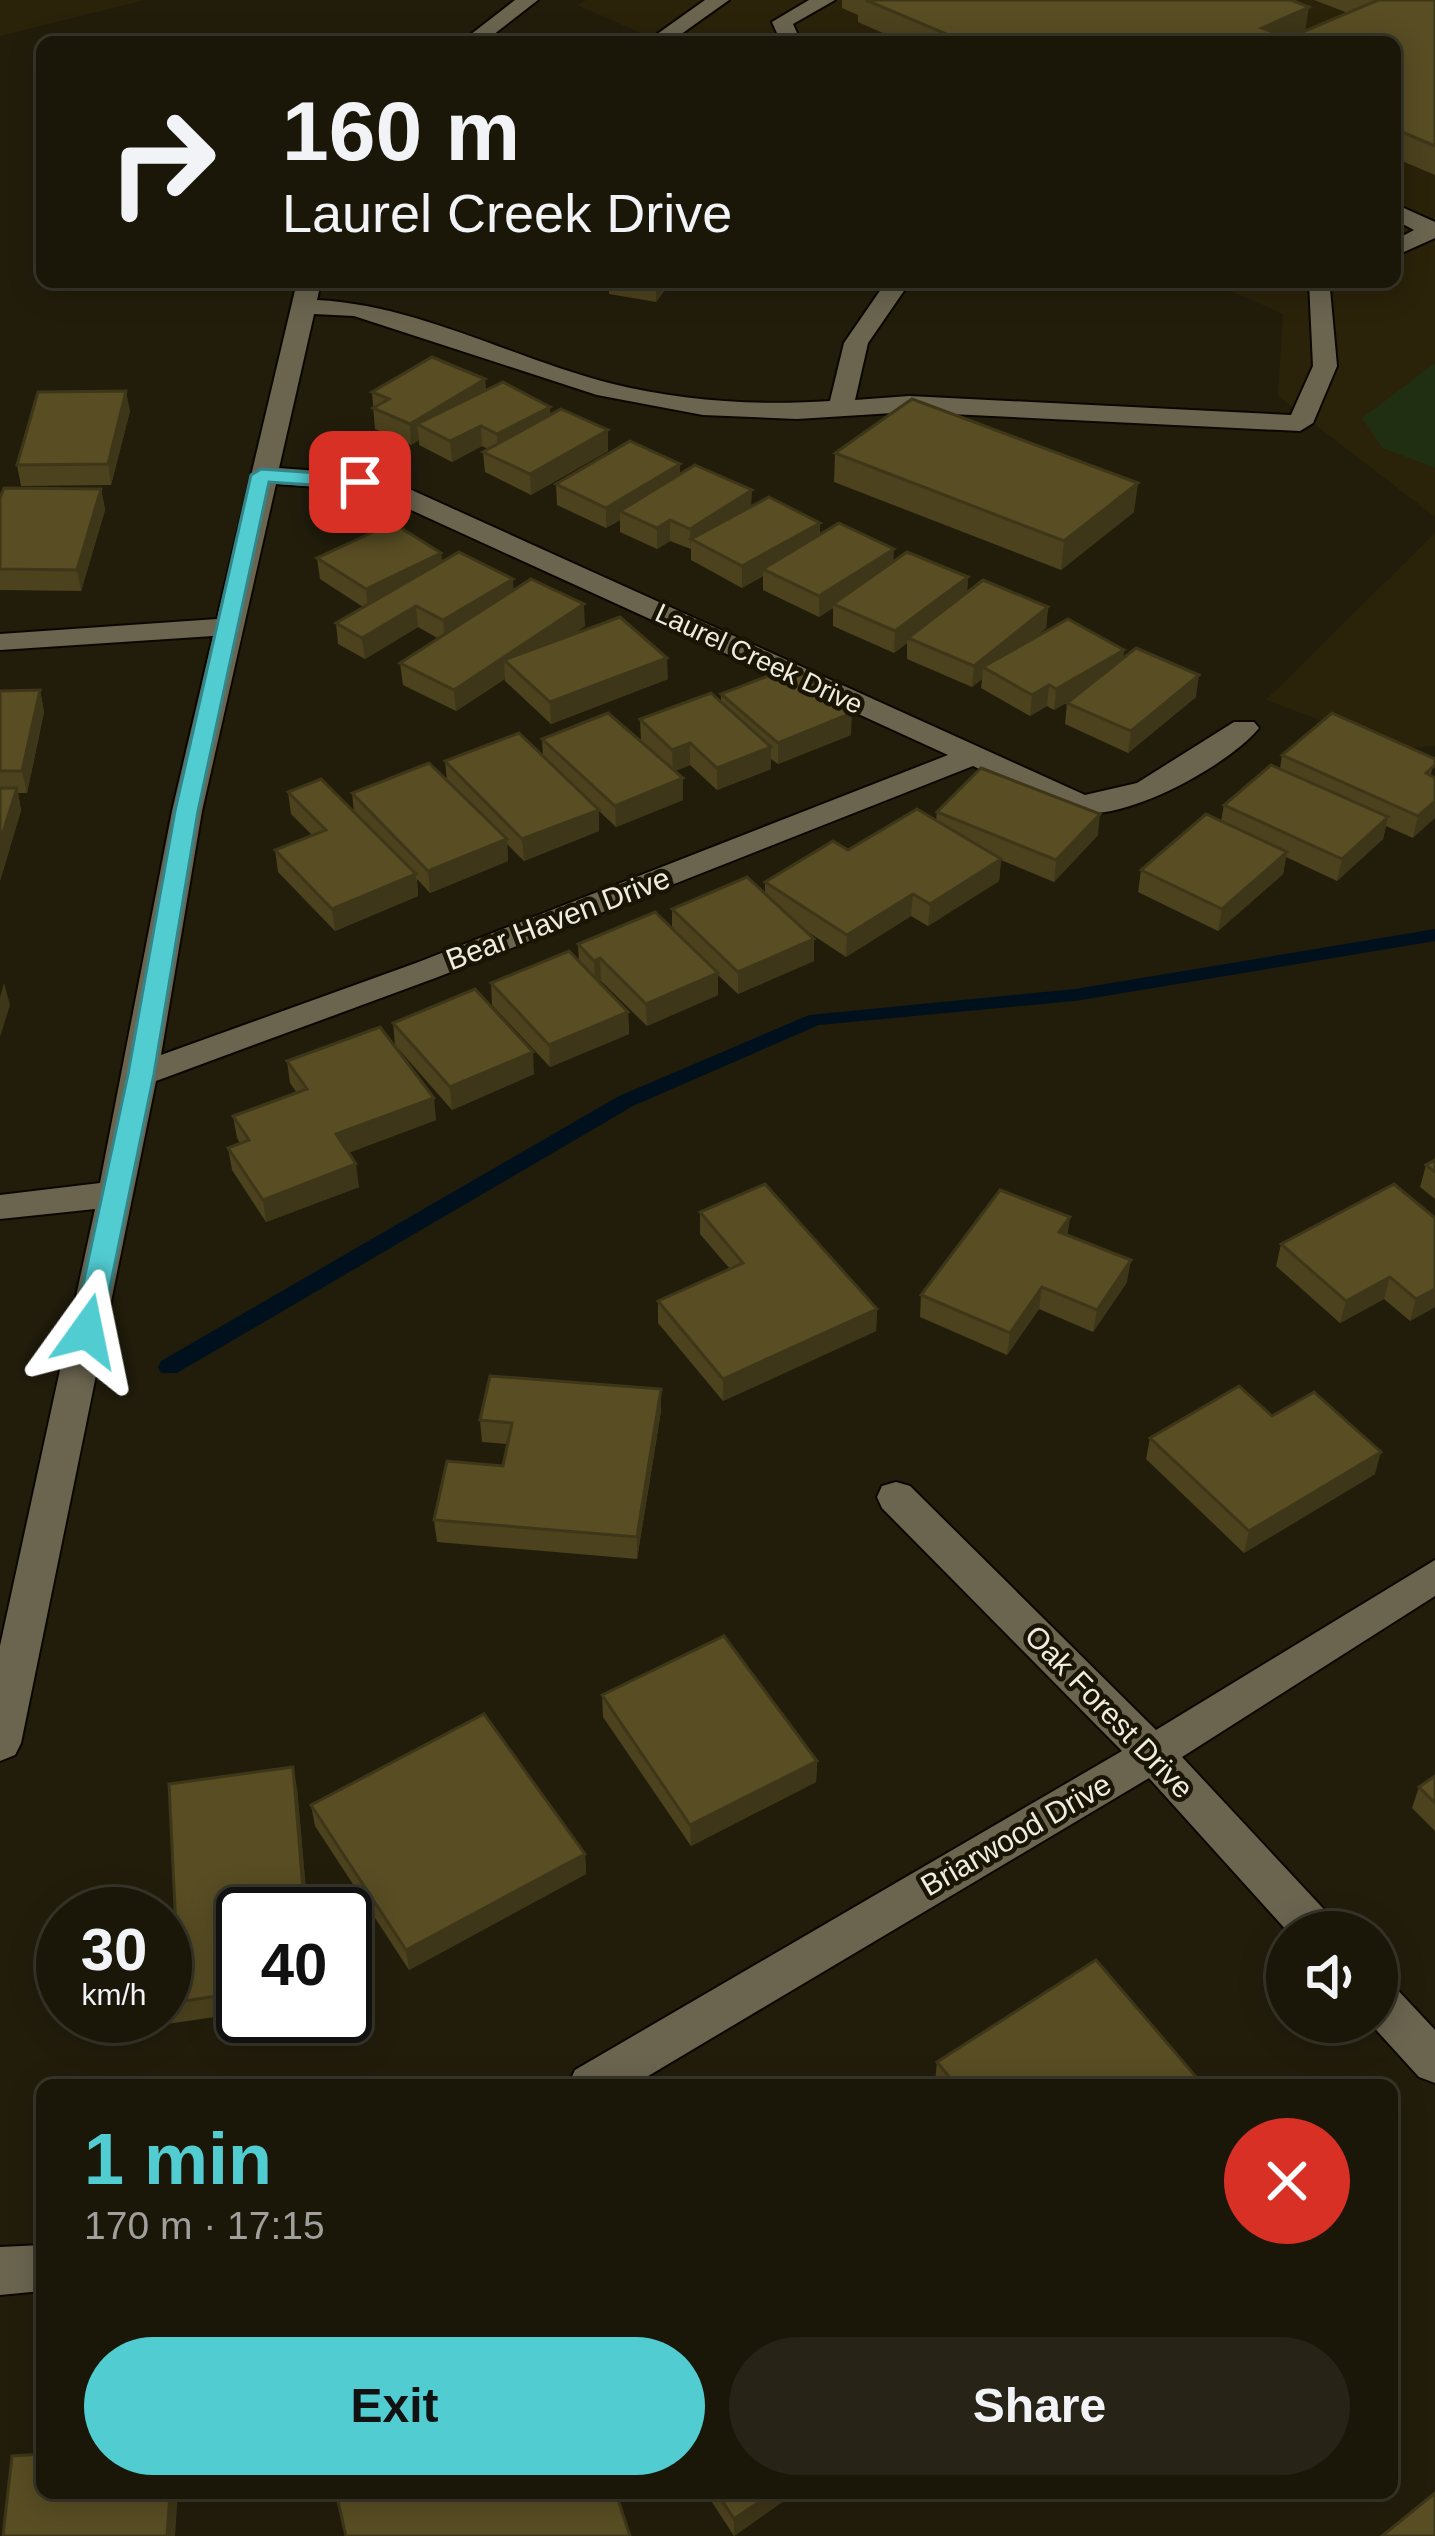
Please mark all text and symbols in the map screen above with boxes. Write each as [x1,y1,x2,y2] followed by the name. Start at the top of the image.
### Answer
[84,84,240,240] icon: right
[282,84,520,178] text: 160 m
[282,183,732,243] text: Laurel Creek Drive
[309,431,411,533] pin
[327,449,393,515] icon: arrive
[651,598,867,720] street label: Laurel Creek Drive
[441,861,674,976] street label: Bear Haven Drive
[24,1268,150,1394] position arrow
[1019,1619,1200,1805] street label: Oak Forest Drive
[915,1767,1116,1902] street label: Briarwood Drive
[216,1887,372,2043] speed limit sign: 40
[1266,1911,1398,2043] map controls
[1266,1911,1398,2043] button: sound
[81,1916,147,1983] text: 30
[81,1978,147,2011] text: km/h
[1224,2118,1350,2244] button: close
[84,2119,272,2199] text: 1 min
[84,2204,325,2247] text: 170 m · 17:15
[84,2337,705,2475] button: Exit
[729,2337,1350,2475] button: Share

